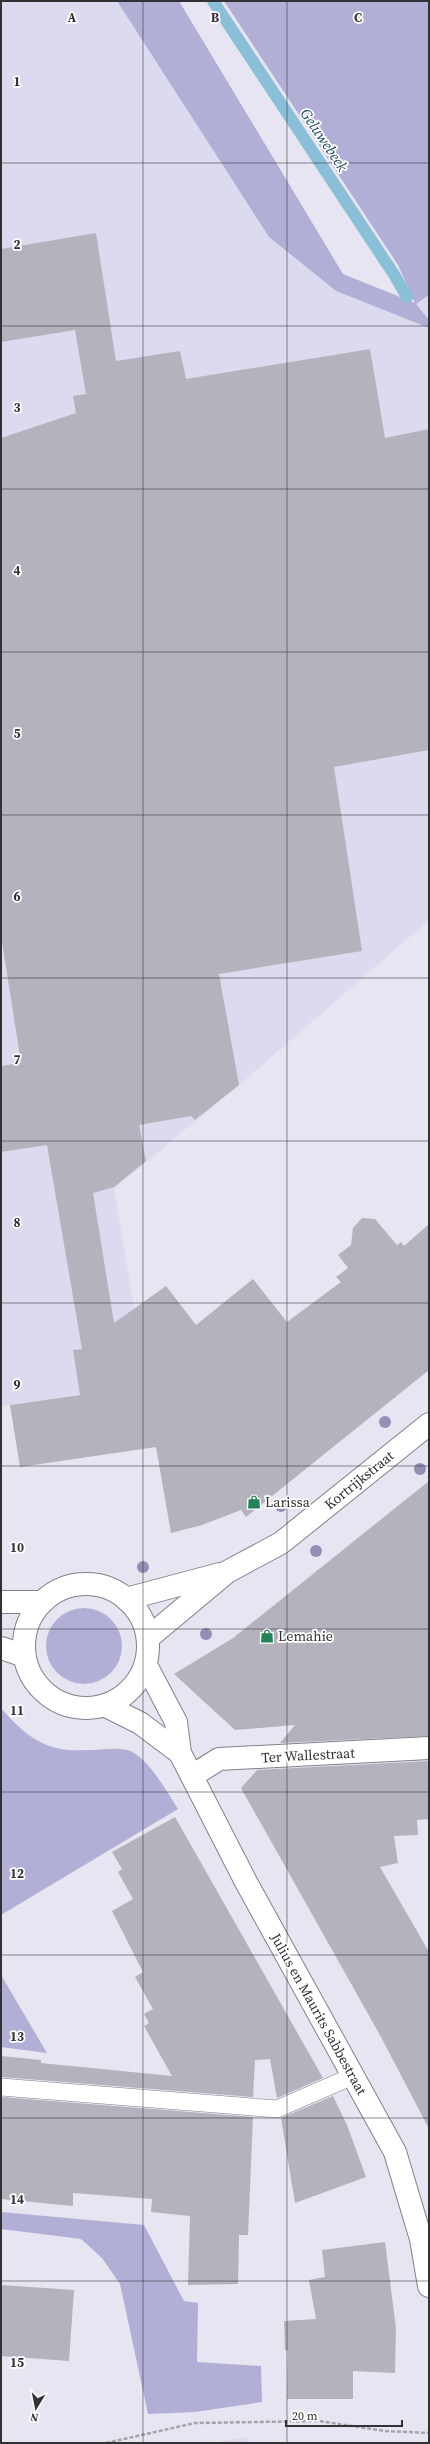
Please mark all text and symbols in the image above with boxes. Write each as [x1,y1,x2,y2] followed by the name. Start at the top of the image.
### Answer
[68,9,77,26] text: A
[211,9,220,26] text: B
[354,9,362,26] text: C
[13,73,21,90] text: 1
[296,104,354,176] water label: Geluwebeek
[13,236,21,253] text: 2
[13,399,21,416] text: 3
[13,562,21,579] text: 4
[13,725,21,742] text: 5
[13,888,21,905] text: 6
[13,1051,21,1068] text: 7
[13,1214,21,1231] text: 8
[13,1376,21,1393] text: 9
[320,1445,398,1514] street label: Kortrijkstraat
[265,1492,311,1512] place label: Larissa
[246,1494,262,1510] shop icon: Larissa
[10,1539,24,1556] text: 10
[278,1626,333,1646] place label: Lemahie
[259,1628,275,1644] shop icon: Lemahie
[10,1702,24,1719] text: 11
[261,1743,356,1767] street label: Ter Wallestraat
[10,1865,24,1882] text: 12
[266,1929,372,2099] street label: Julius en Maurits Sabbestraat
[10,2028,24,2045] text: 13
[10,2191,24,2208] text: 14
[10,2354,24,2371] text: 15
[16,2388,56,2428] north arrow
[286,2402,402,2428] scale bar
[292,2408,318,2424] text: 20 m
[29,2409,40,2425] text: N

